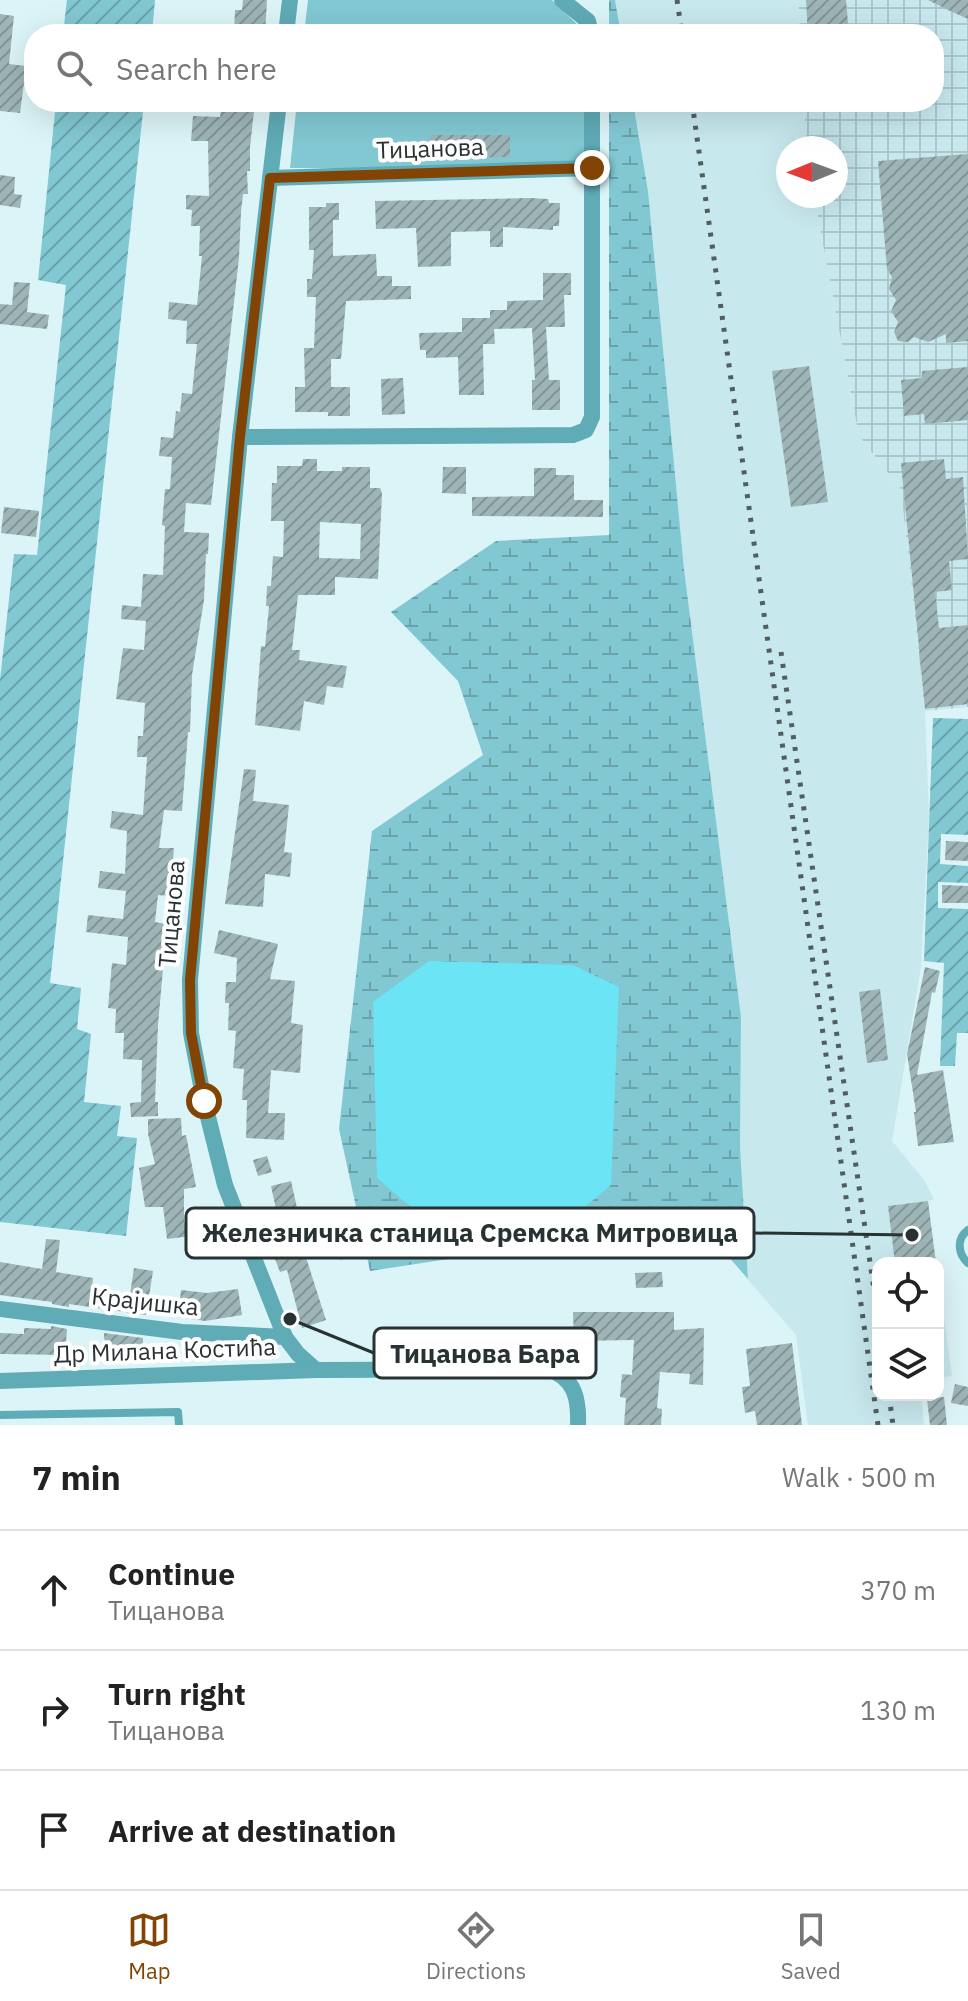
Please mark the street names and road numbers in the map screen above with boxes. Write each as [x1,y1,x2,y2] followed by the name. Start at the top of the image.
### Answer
[376,130,484,166] street label: Тицанова
[150,859,192,969] street label: Тицанова
[90,1279,200,1323] street label: Крајишка
[53,1330,277,1370] street label: Др Милана Костића

